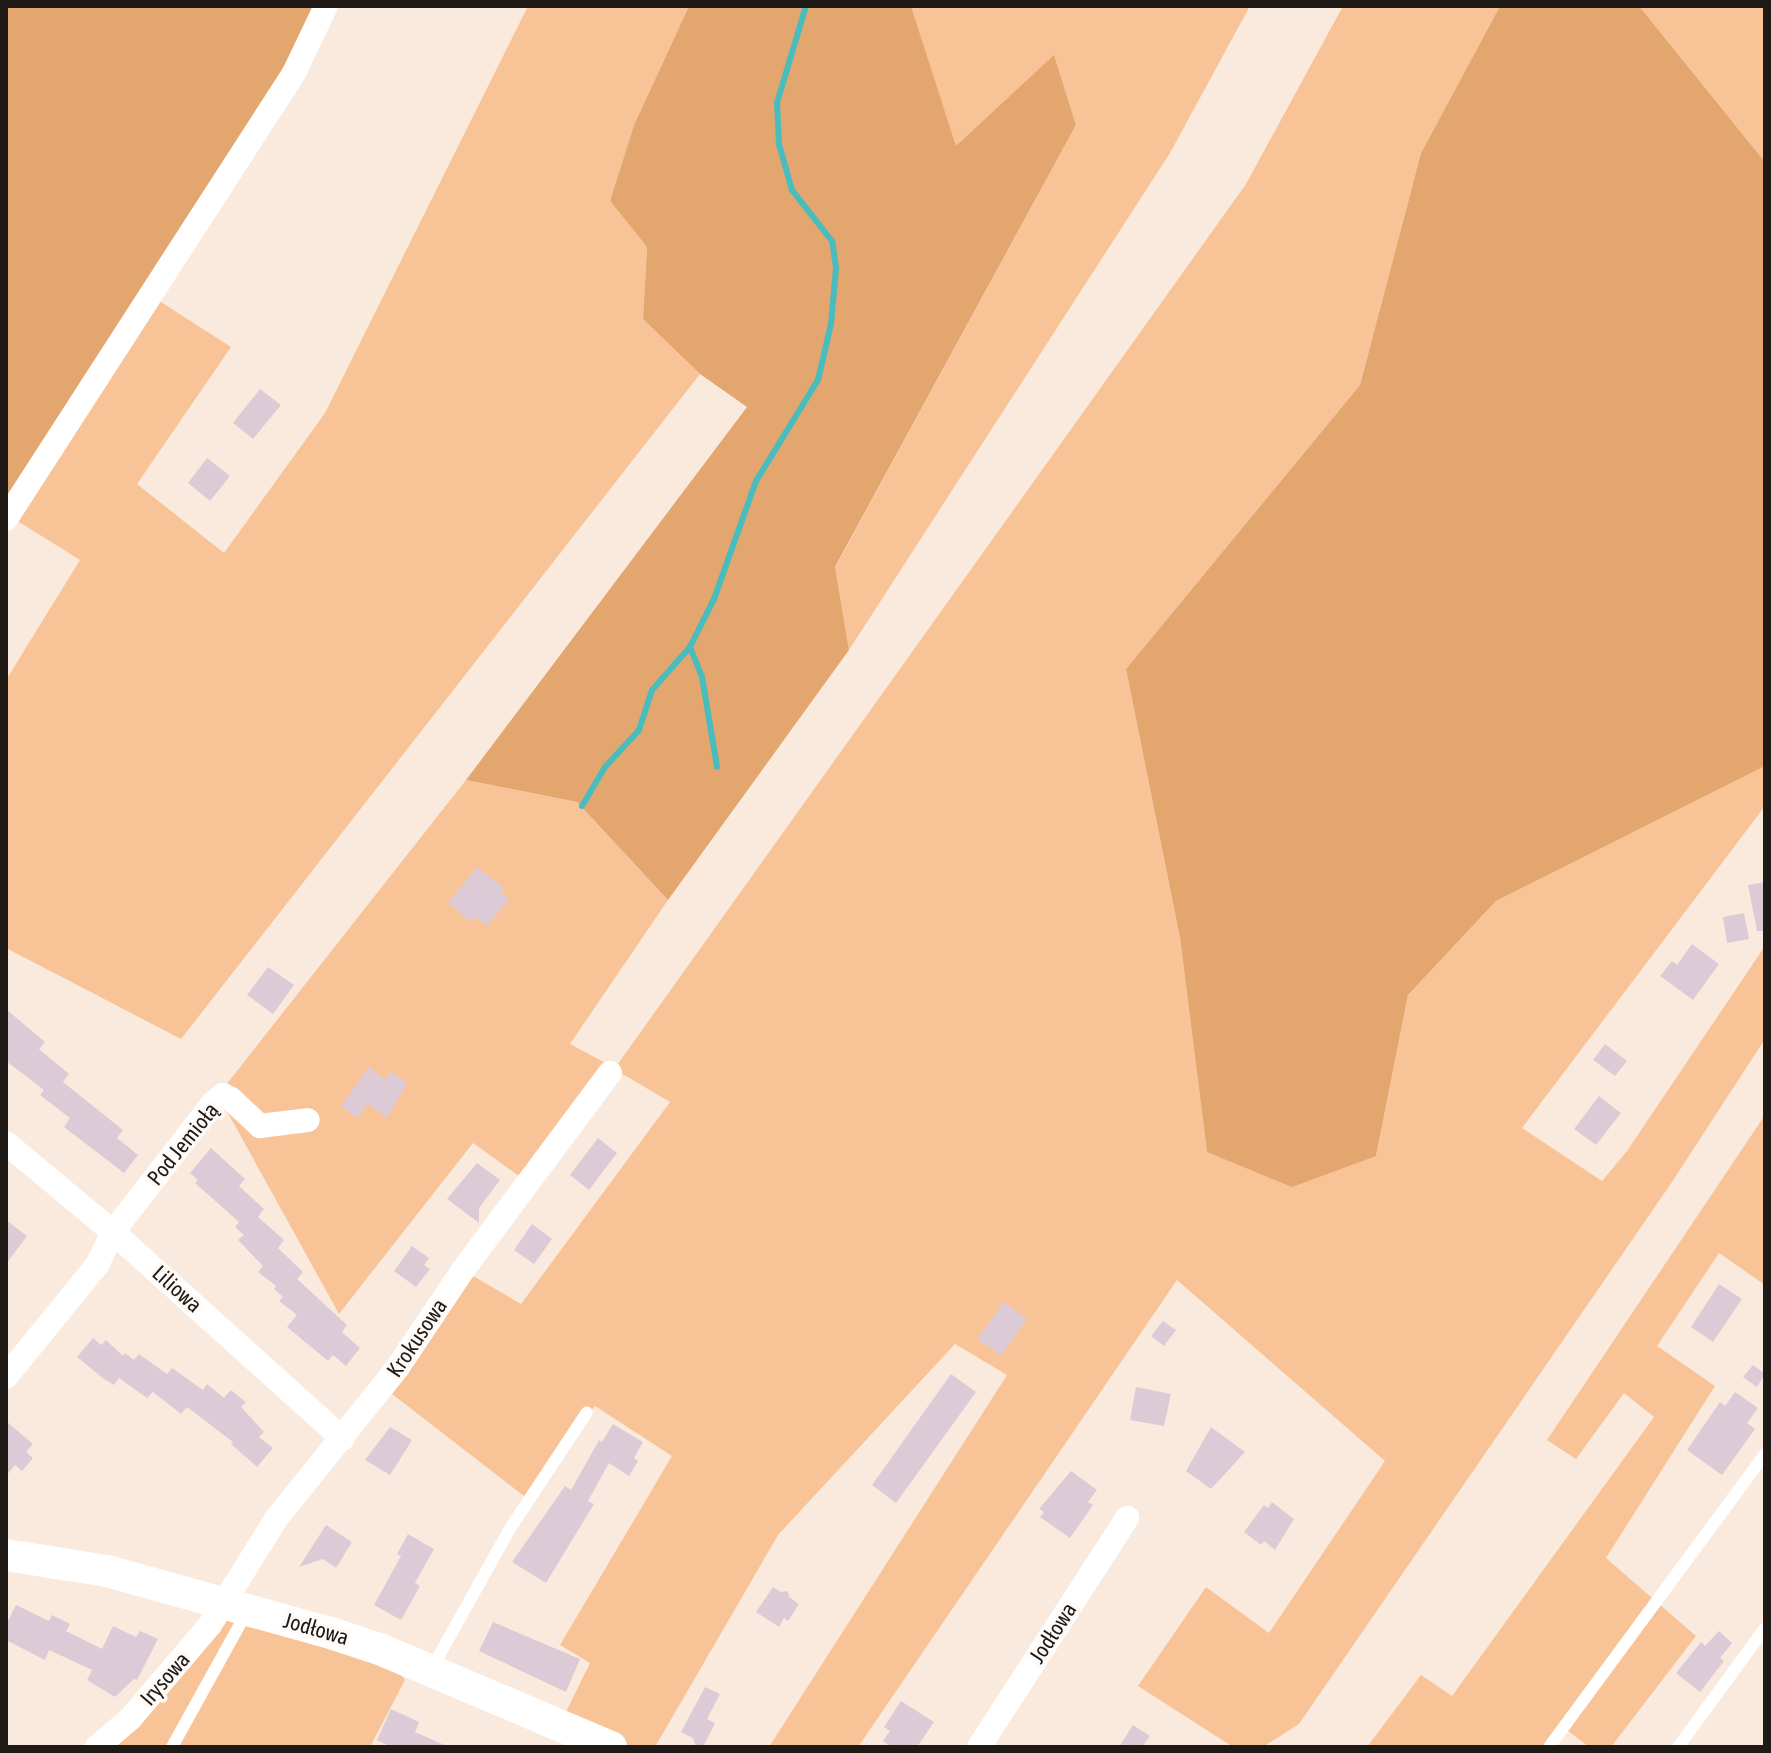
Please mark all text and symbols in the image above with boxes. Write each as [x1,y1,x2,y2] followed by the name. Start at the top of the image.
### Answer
[142,1097,224,1191] street label: Pod Jemiołą
[147,1260,207,1318] street label: Liliowa
[381,1294,453,1382] street label: Krokusowa
[1024,1598,1082,1668] street label: Jodłowa
[280,1607,352,1651] street label: Jodłowa
[135,1647,195,1711] street label: Irysowa

